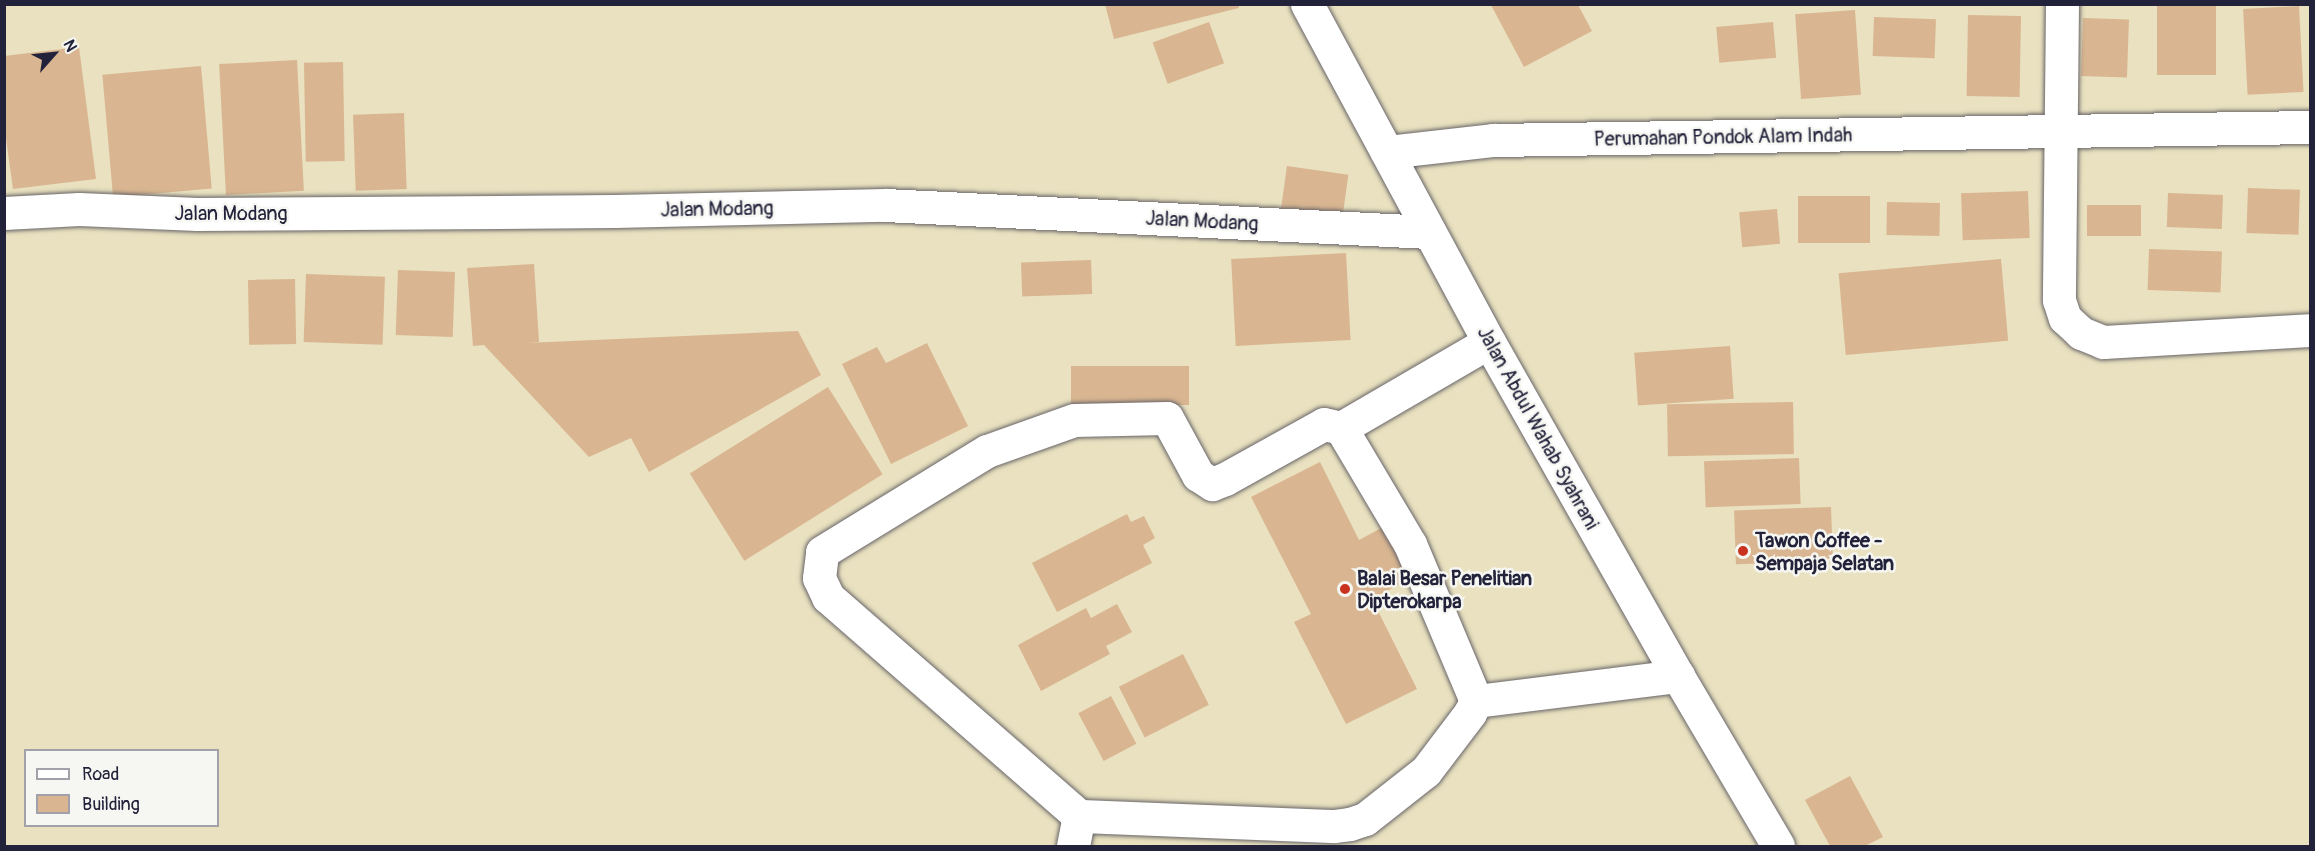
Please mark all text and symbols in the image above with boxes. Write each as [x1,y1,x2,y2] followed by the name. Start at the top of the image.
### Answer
[24,24,84,84] north arrow
[59,36,81,55] text: N
[1594,123,1852,151] street label: Perumahan Pondok Alam Indah
[660,196,774,222] street label: Jalan Modang
[174,201,288,225] street label: Jalan Modang
[1145,206,1259,236] street label: Jalan Modang
[1472,322,1604,534] street label: Jalan Abdul Wahab Syahrani
[1755,528,1894,575] place label: Tawon Coffee - Sempaja Selatan
[1736,544,1750,558] marker: Tawon Coffee - Sempaja Selatan
[1357,566,1532,613] place label: Balai Besar Penelitian Dipterokarpa
[1338,582,1352,596] marker: Balai Besar Penelitian Dipterokarpa
[24,749,219,827] legend
[82,763,119,786] text: Road
[82,793,140,816] text: Building

